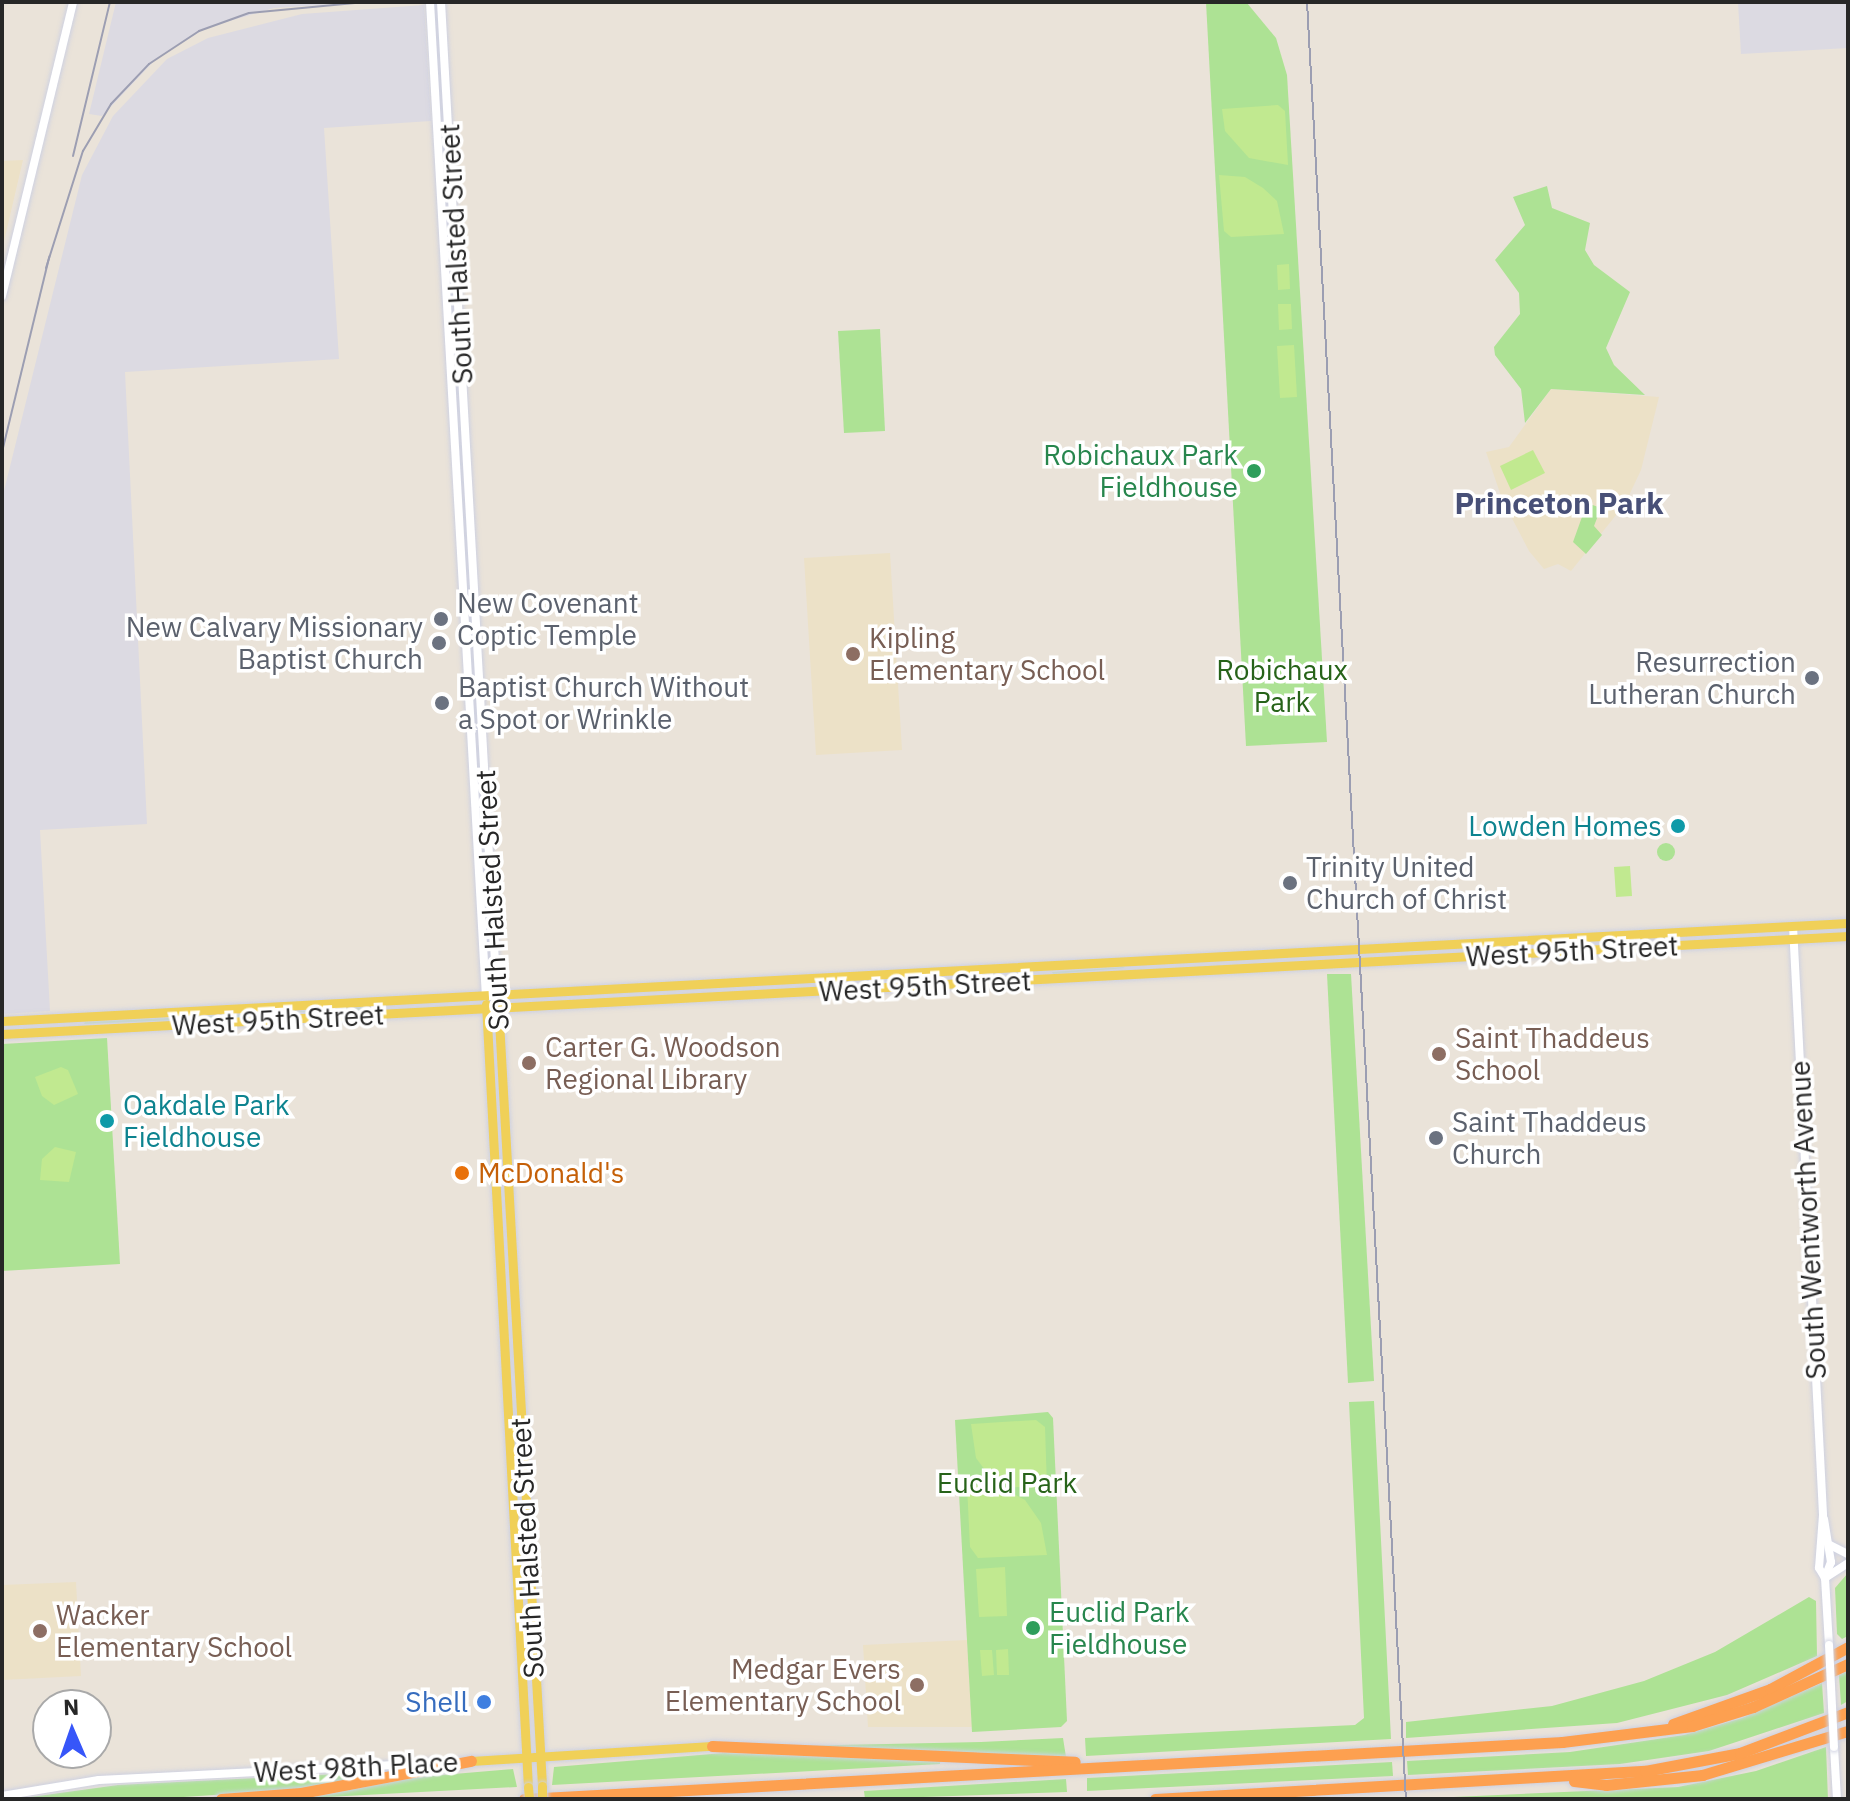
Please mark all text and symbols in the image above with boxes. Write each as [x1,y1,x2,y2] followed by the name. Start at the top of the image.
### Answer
[432,123,480,385] street label: South Halsted Street
[1043,438,1238,504] place label: Robichaux Park Fieldhouse
[1245,462,1263,480] marker: Robichaux Park Fieldhouse
[1454,485,1664,521] district label: Princeton Park
[457,586,638,652] place label: New Covenant Coptic Temple
[126,610,423,676] place label: New Calvary Missionary Baptist Church
[432,610,450,628] marker: New Covenant Coptic Temple
[869,621,1105,687] place label: Kipling Elementary School
[430,634,448,652] marker: New Calvary Missionary Baptist Church
[844,645,862,663] marker: Kipling Elementary School
[1588,645,1796,711] place label: Resurrection Lutheran Church
[1216,653,1348,719] park label: Robichaux Park
[1803,669,1821,687] marker: Resurrection Lutheran Church
[458,670,749,736] place label: Baptist Church Without a Spot or Wrinkle
[433,694,451,712] marker: Baptist Church Without a Spot or Wrinkle
[468,769,516,1031] street label: South Halsted Street
[1468,809,1662,843] place label: Lowden Homes
[1669,817,1687,835] marker: Lowden Homes
[1306,850,1507,916] place label: Trinity United Church of Christ
[1281,874,1299,892] marker: Trinity United Church of Christ
[1465,929,1679,973] street label: West 95th Street
[818,964,1032,1008] street label: West 95th Street
[171,998,385,1042] street label: West 95th Street
[1455,1021,1650,1087] place label: Saint Thaddeus School
[545,1030,781,1096] place label: Carter G. Woodson Regional Library
[1430,1045,1448,1063] marker: Saint Thaddeus School
[520,1054,538,1072] marker: Carter G. Woodson Regional Library
[1783,1060,1833,1380] street label: South Wentworth Avenue
[123,1088,290,1154] place label: Oakdale Park Fieldhouse
[1452,1105,1647,1171] place label: Saint Thaddeus Church
[98,1112,116,1130] marker: Oakdale Park Fieldhouse
[1427,1129,1445,1147] marker: Saint Thaddeus Church
[478,1156,624,1190] place label: McDonald's
[453,1164,471,1182] marker: McDonald's
[503,1417,551,1679] street label: South Halsted Street
[937,1466,1077,1500] park label: Euclid Park
[1049,1595,1189,1661] place label: Euclid Park Fieldhouse
[56,1598,292,1664] place label: Wacker Elementary School
[1024,1619,1042,1637] marker: Euclid Park Fieldhouse
[31,1622,49,1640] marker: Wacker Elementary School
[665,1652,901,1718] place label: Medgar Evers Elementary School
[908,1676,926,1694] marker: Medgar Evers Elementary School
[405,1685,468,1719] place label: Shell
[32,1689,112,1769] north arrow
[63,1692,80,1721] text: N
[475,1693,493,1711] marker: Shell
[253,1745,459,1789] street label: West 98th Place

